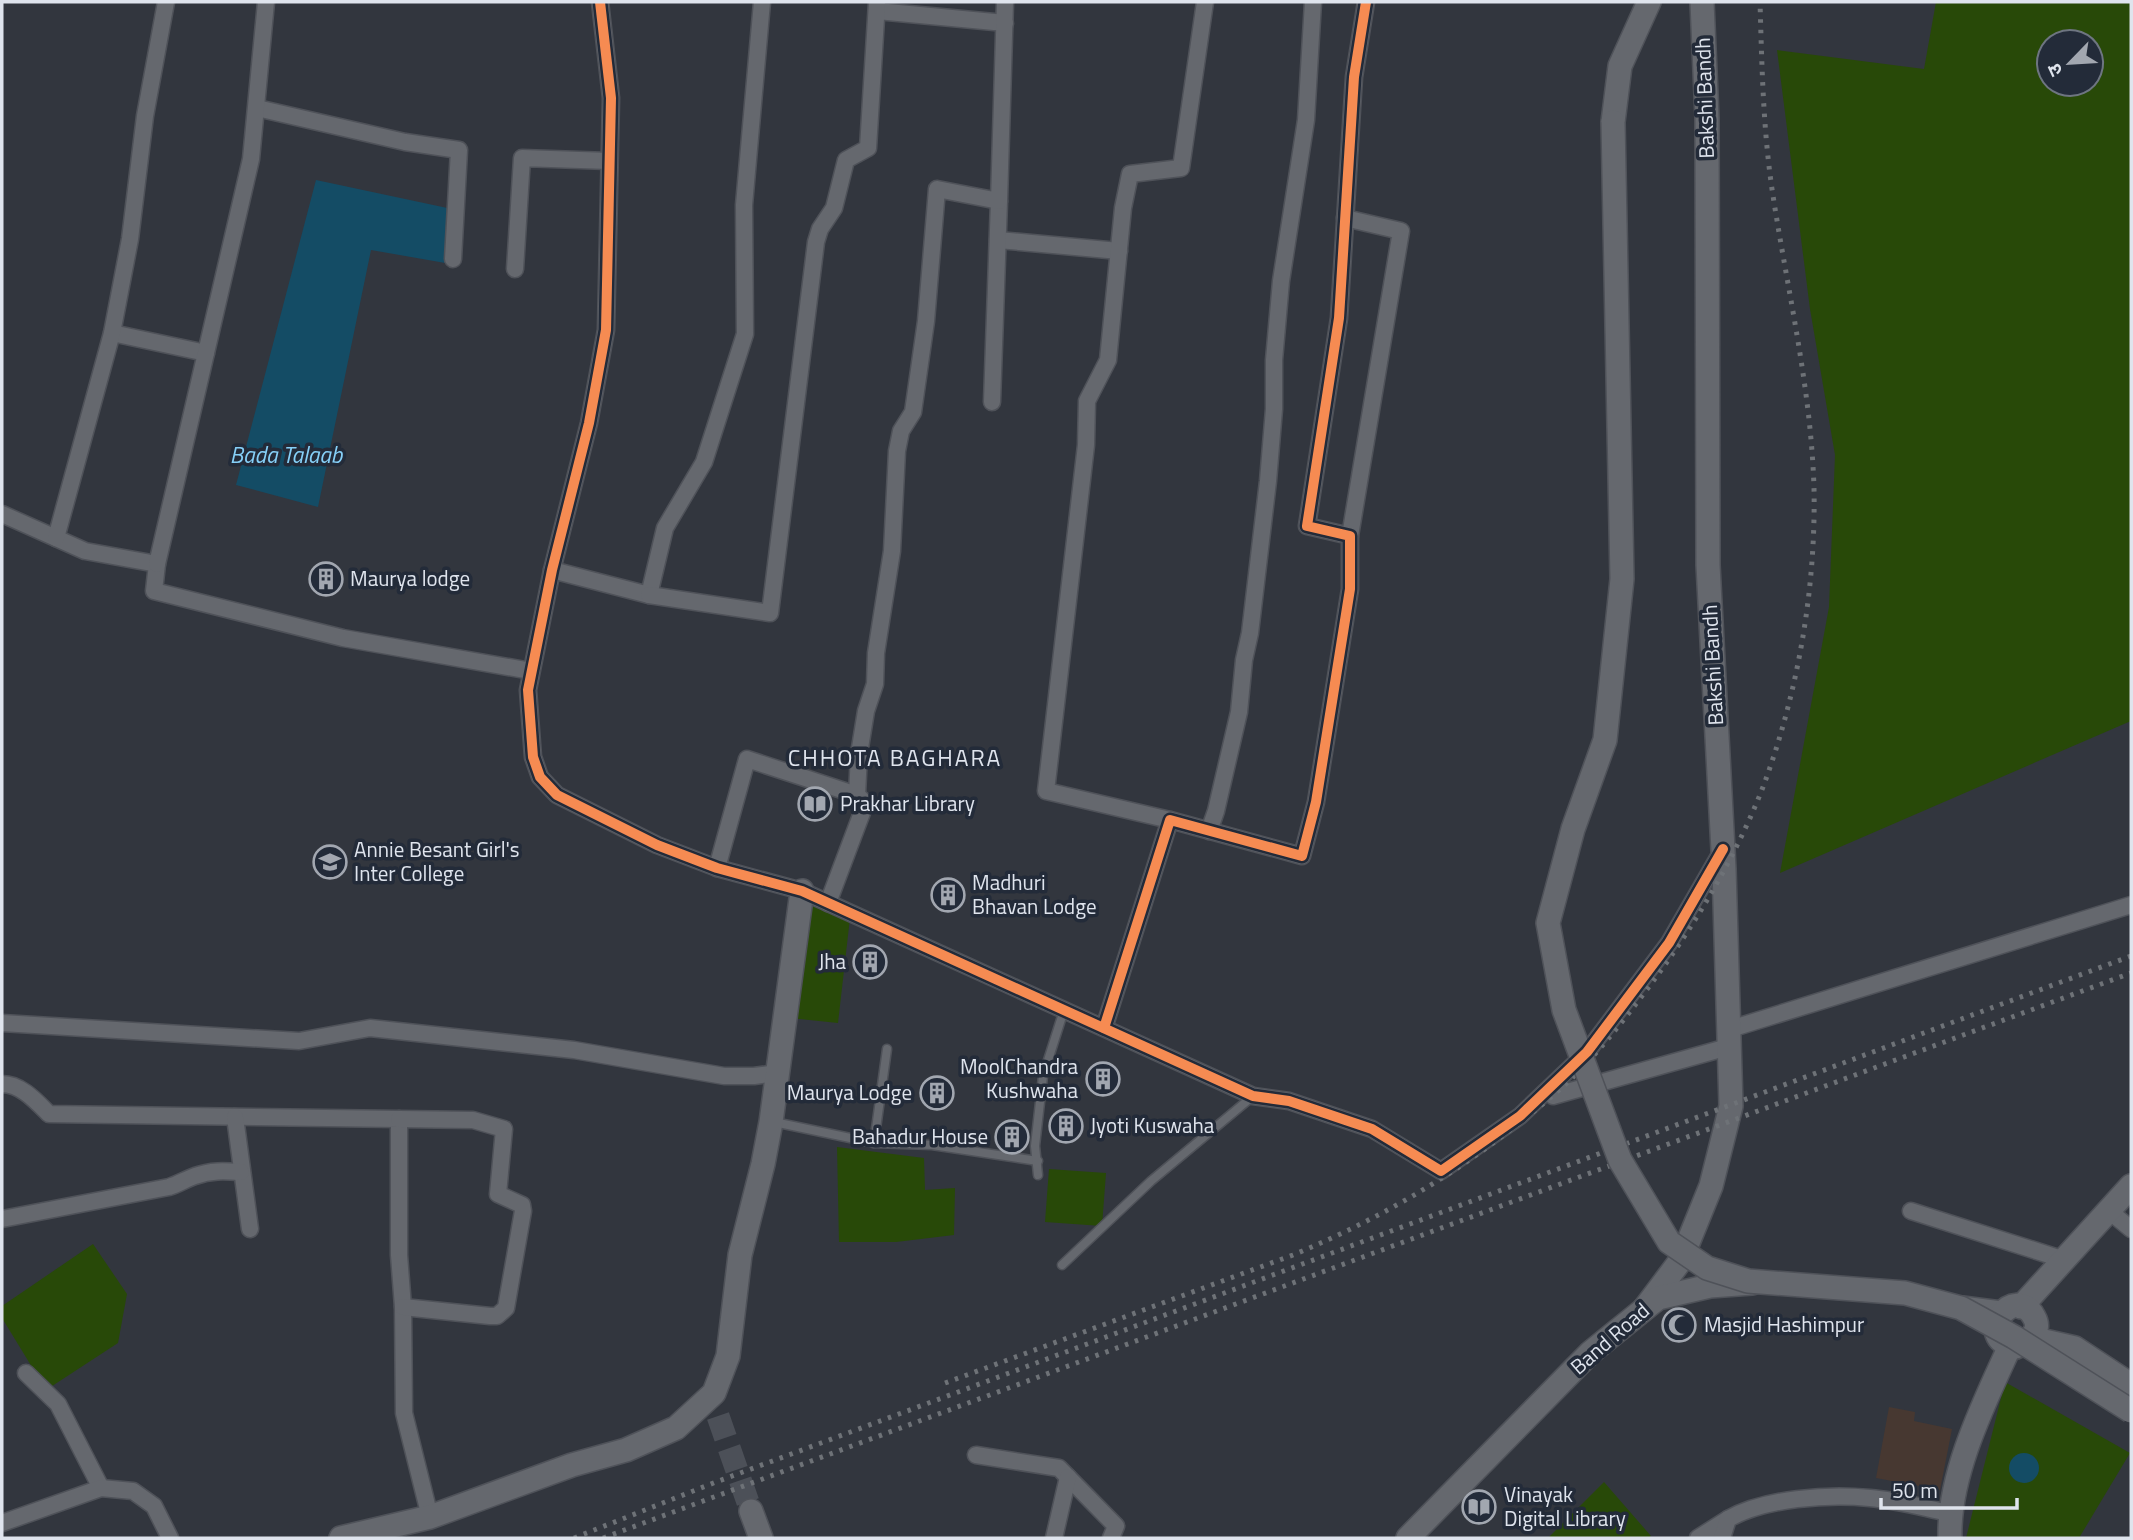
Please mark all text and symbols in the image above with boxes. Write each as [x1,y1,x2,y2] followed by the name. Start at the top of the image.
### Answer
[2035,28,2105,98] north arrow
[1686,37,1722,159] street label: Bakshi Bandh
[2038,58,2070,82] text: उ
[230,437,344,472] water label: Bada Talaab
[307,560,345,598] building icon: Maurya lodge
[350,562,470,594] place label: Maurya lodge
[1693,604,1731,726] street label: Bakshi Bandh
[788,740,1002,775] district label: CHHOTA BAGHARA
[796,785,834,823] library icon: Prakhar Library
[840,787,975,819] place label: Prakhar Library
[354,833,520,889] place label: Annie Besant Girl's Inter College
[311,843,349,881] school or university icon: Annie Besant Girl's Inter College
[972,866,1097,922] place label: Madhuri Bhavan Lodge
[929,876,967,914] building icon: Madhuri Bhavan Lodge
[851,943,889,981] building icon: Jha
[818,945,846,977] place label: Jha
[960,1050,1078,1106] place label: MoolChandra Kushwaha
[1084,1060,1122,1098] building icon: MoolChandra Kushwaha
[918,1074,956,1112] building icon: Maurya Lodge
[787,1076,912,1108] place label: Maurya Lodge
[1047,1107,1085,1145] building icon: Jyoti Kuswaha
[1090,1109,1215,1141] place label: Jyoti Kuswaha
[993,1118,1031,1156] building icon: Bahadur House
[852,1120,988,1152] place label: Bahadur House
[1563,1295,1656,1382] street label: Band Road
[1660,1306,1698,1344] mosque icon: Masjid Hashimpur
[1704,1308,1864,1340] place label: Masjid Hashimpur
[1881,1466,2018,1510] scale bar
[1892,1474,1938,1506] text: 50 m
[1504,1478,1626,1534] place label: Vinayak Digital Library
[1460,1488,1498,1526] library icon: Vinayak Digital Library

